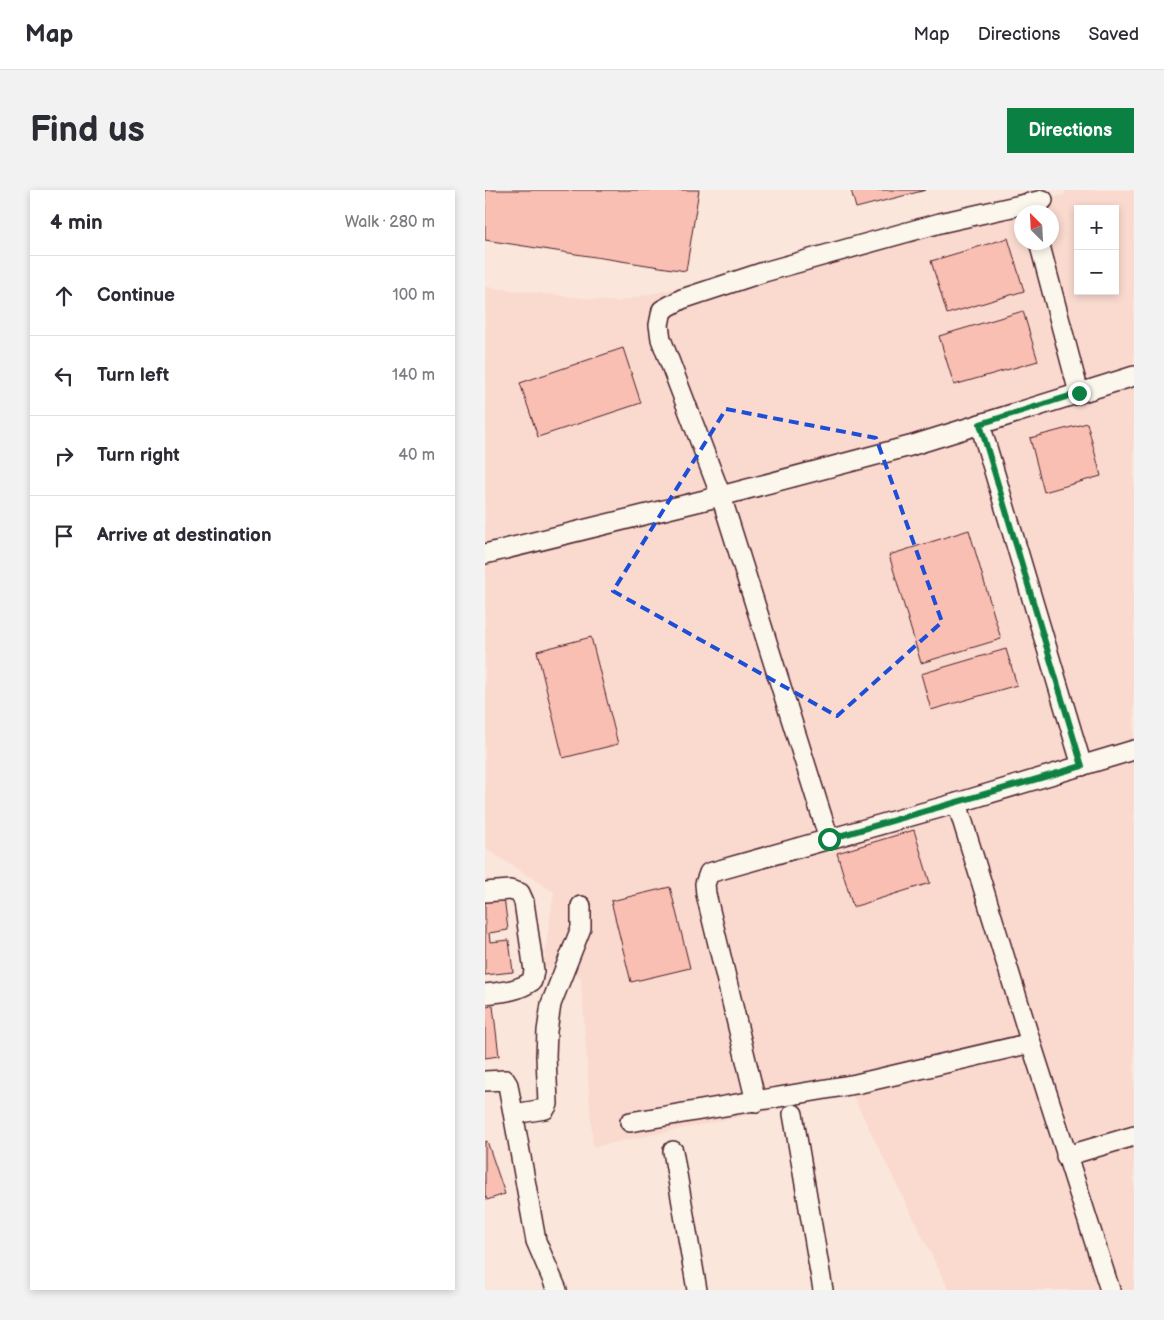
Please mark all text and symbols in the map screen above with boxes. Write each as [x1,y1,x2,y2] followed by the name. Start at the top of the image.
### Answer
[25,20,73,49] text: Map
[914,24,950,45] text: Map
[978,24,1060,45] text: Directions
[1088,24,1139,45] text: Saved
[1007,108,1134,153] button: Directions
[30,109,145,152] text: Find us
[1014,205,1059,250] north arrow
[1074,205,1119,295] map controls
[1074,205,1119,250] button: +
[50,210,103,235] text: 4 min
[345,213,435,232] text: Walk · 280 m
[1074,250,1119,295] button: −
[50,282,78,310] icon: ahead
[97,284,175,307] text: Continue
[392,286,435,305] text: 100 m
[50,362,78,390] icon: left
[97,364,169,387] text: Turn left
[392,366,435,385] text: 140 m
[1068,382,1091,405] route end
[50,442,78,470] icon: right
[97,444,180,467] text: Turn right
[398,446,435,465] text: 40 m
[50,522,78,550] icon: arrive
[97,524,272,547] text: Arrive at destination
[818,828,841,851] route start

